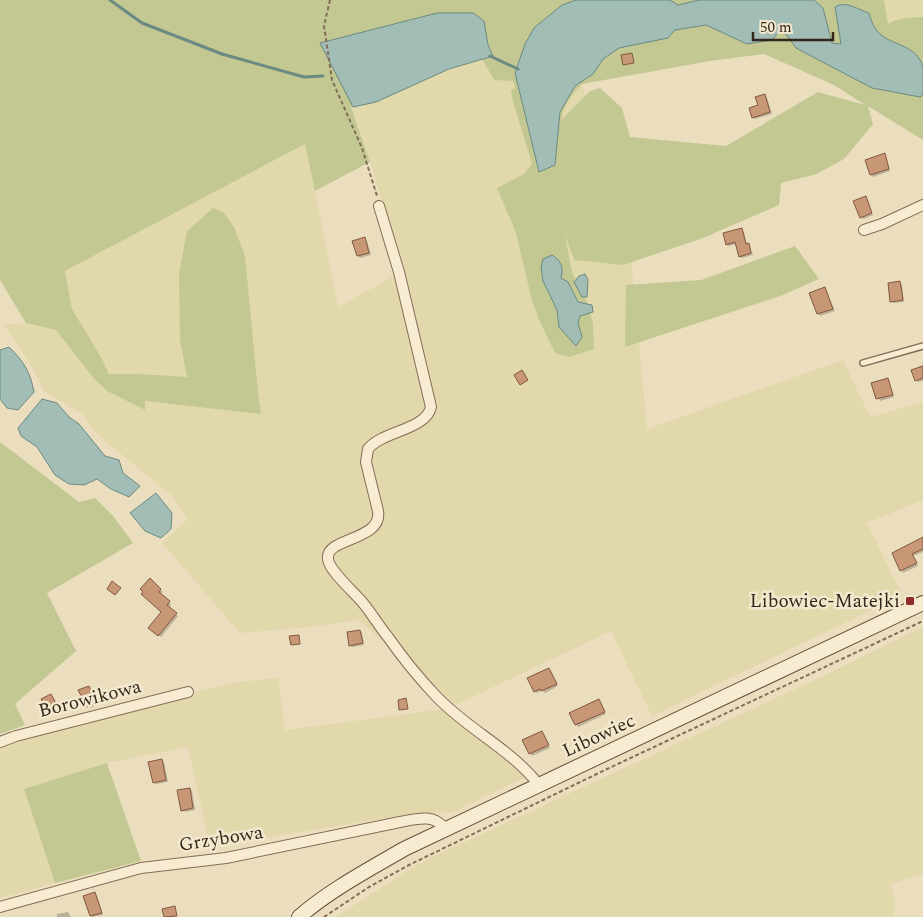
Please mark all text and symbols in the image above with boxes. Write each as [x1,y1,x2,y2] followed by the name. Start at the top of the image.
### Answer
[753,10,833,42] scale bar
[760,16,792,39] text: 50 m
[750,587,900,616] place label: Libowiec-Matejki
[904,595,916,607] marker: Libowiec-Matejki
[36,672,145,726] street label: Borowikowa
[558,706,640,766] street label: Libowiec
[177,818,266,860] street label: Grzybowa

